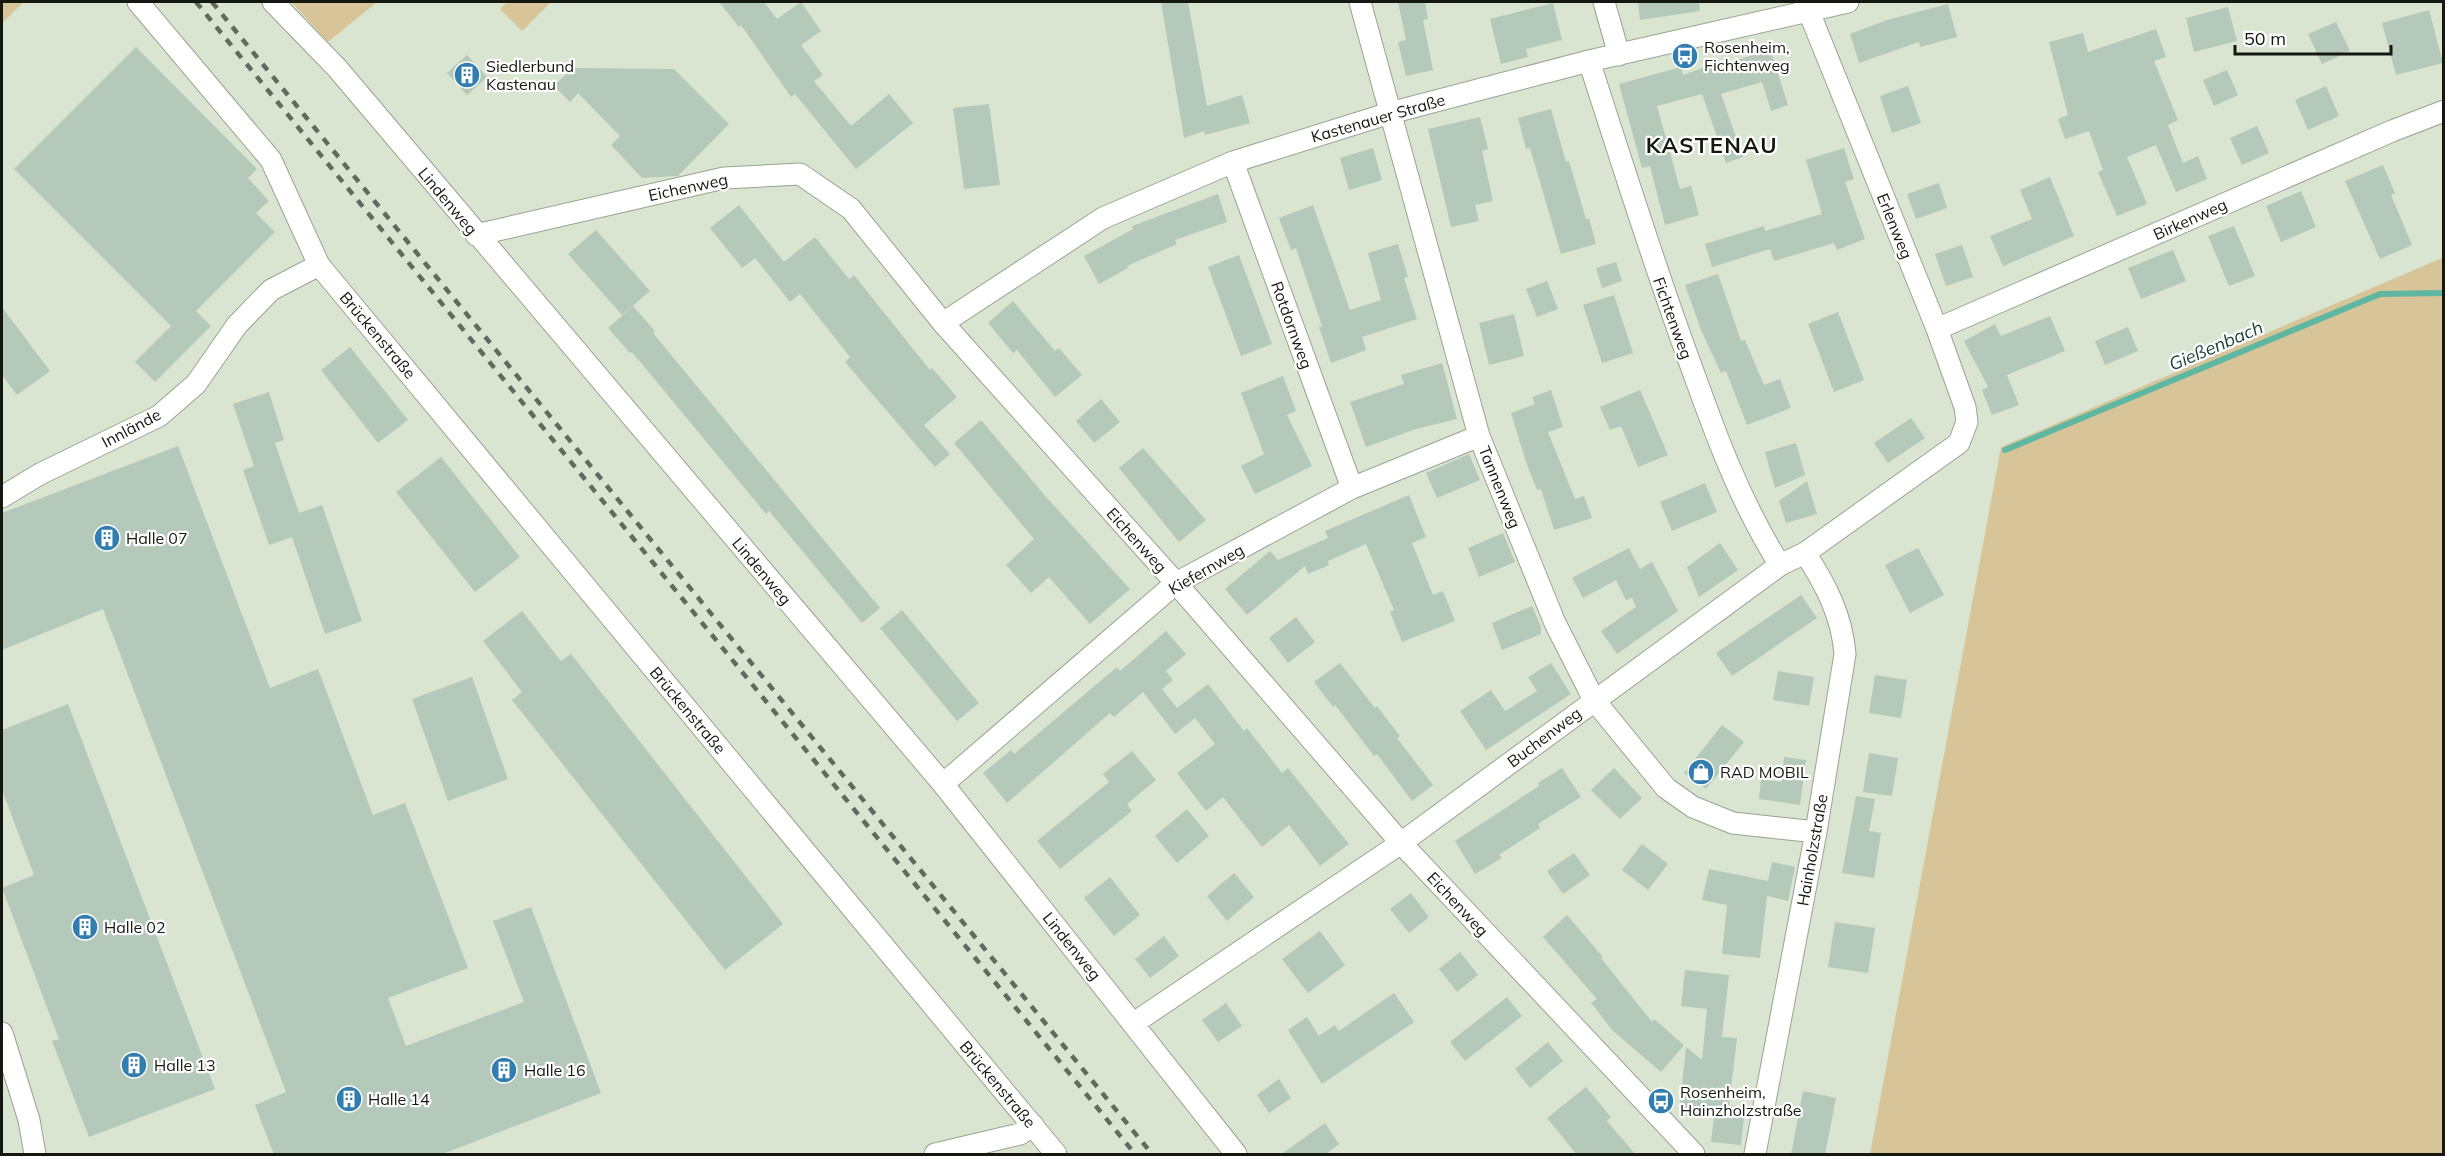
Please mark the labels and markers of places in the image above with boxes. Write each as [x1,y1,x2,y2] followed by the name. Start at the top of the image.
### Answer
[1704,37,1790,75] place label: Rosenheim, Fichtenweg
[1670,41,1700,71] bus stop icon: Rosenheim, Fichtenweg
[486,56,574,94] place label: Siedlerbund Kastenau
[452,60,482,90] building icon: Siedlerbund Kastenau
[92,523,122,553] building icon: Halle 07
[126,528,188,548] place label: Halle 07
[1686,757,1716,787] shop icon: RAD MOBIL
[1720,762,1809,782] place label: RAD MOBIL
[70,912,100,942] building icon: Halle 02
[104,917,166,937] place label: Halle 02
[119,1050,149,1080] building icon: Halle 13
[154,1055,216,1075] place label: Halle 13
[489,1055,519,1085] building icon: Halle 16
[524,1060,586,1080] place label: Halle 16
[1680,1082,1802,1120] place label: Rosenheim, Hainzholzstraße
[334,1084,364,1114] building icon: Halle 14
[1646,1086,1676,1116] bus stop icon: Rosenheim, Hainzholzstraße
[368,1089,430,1109] place label: Halle 14

